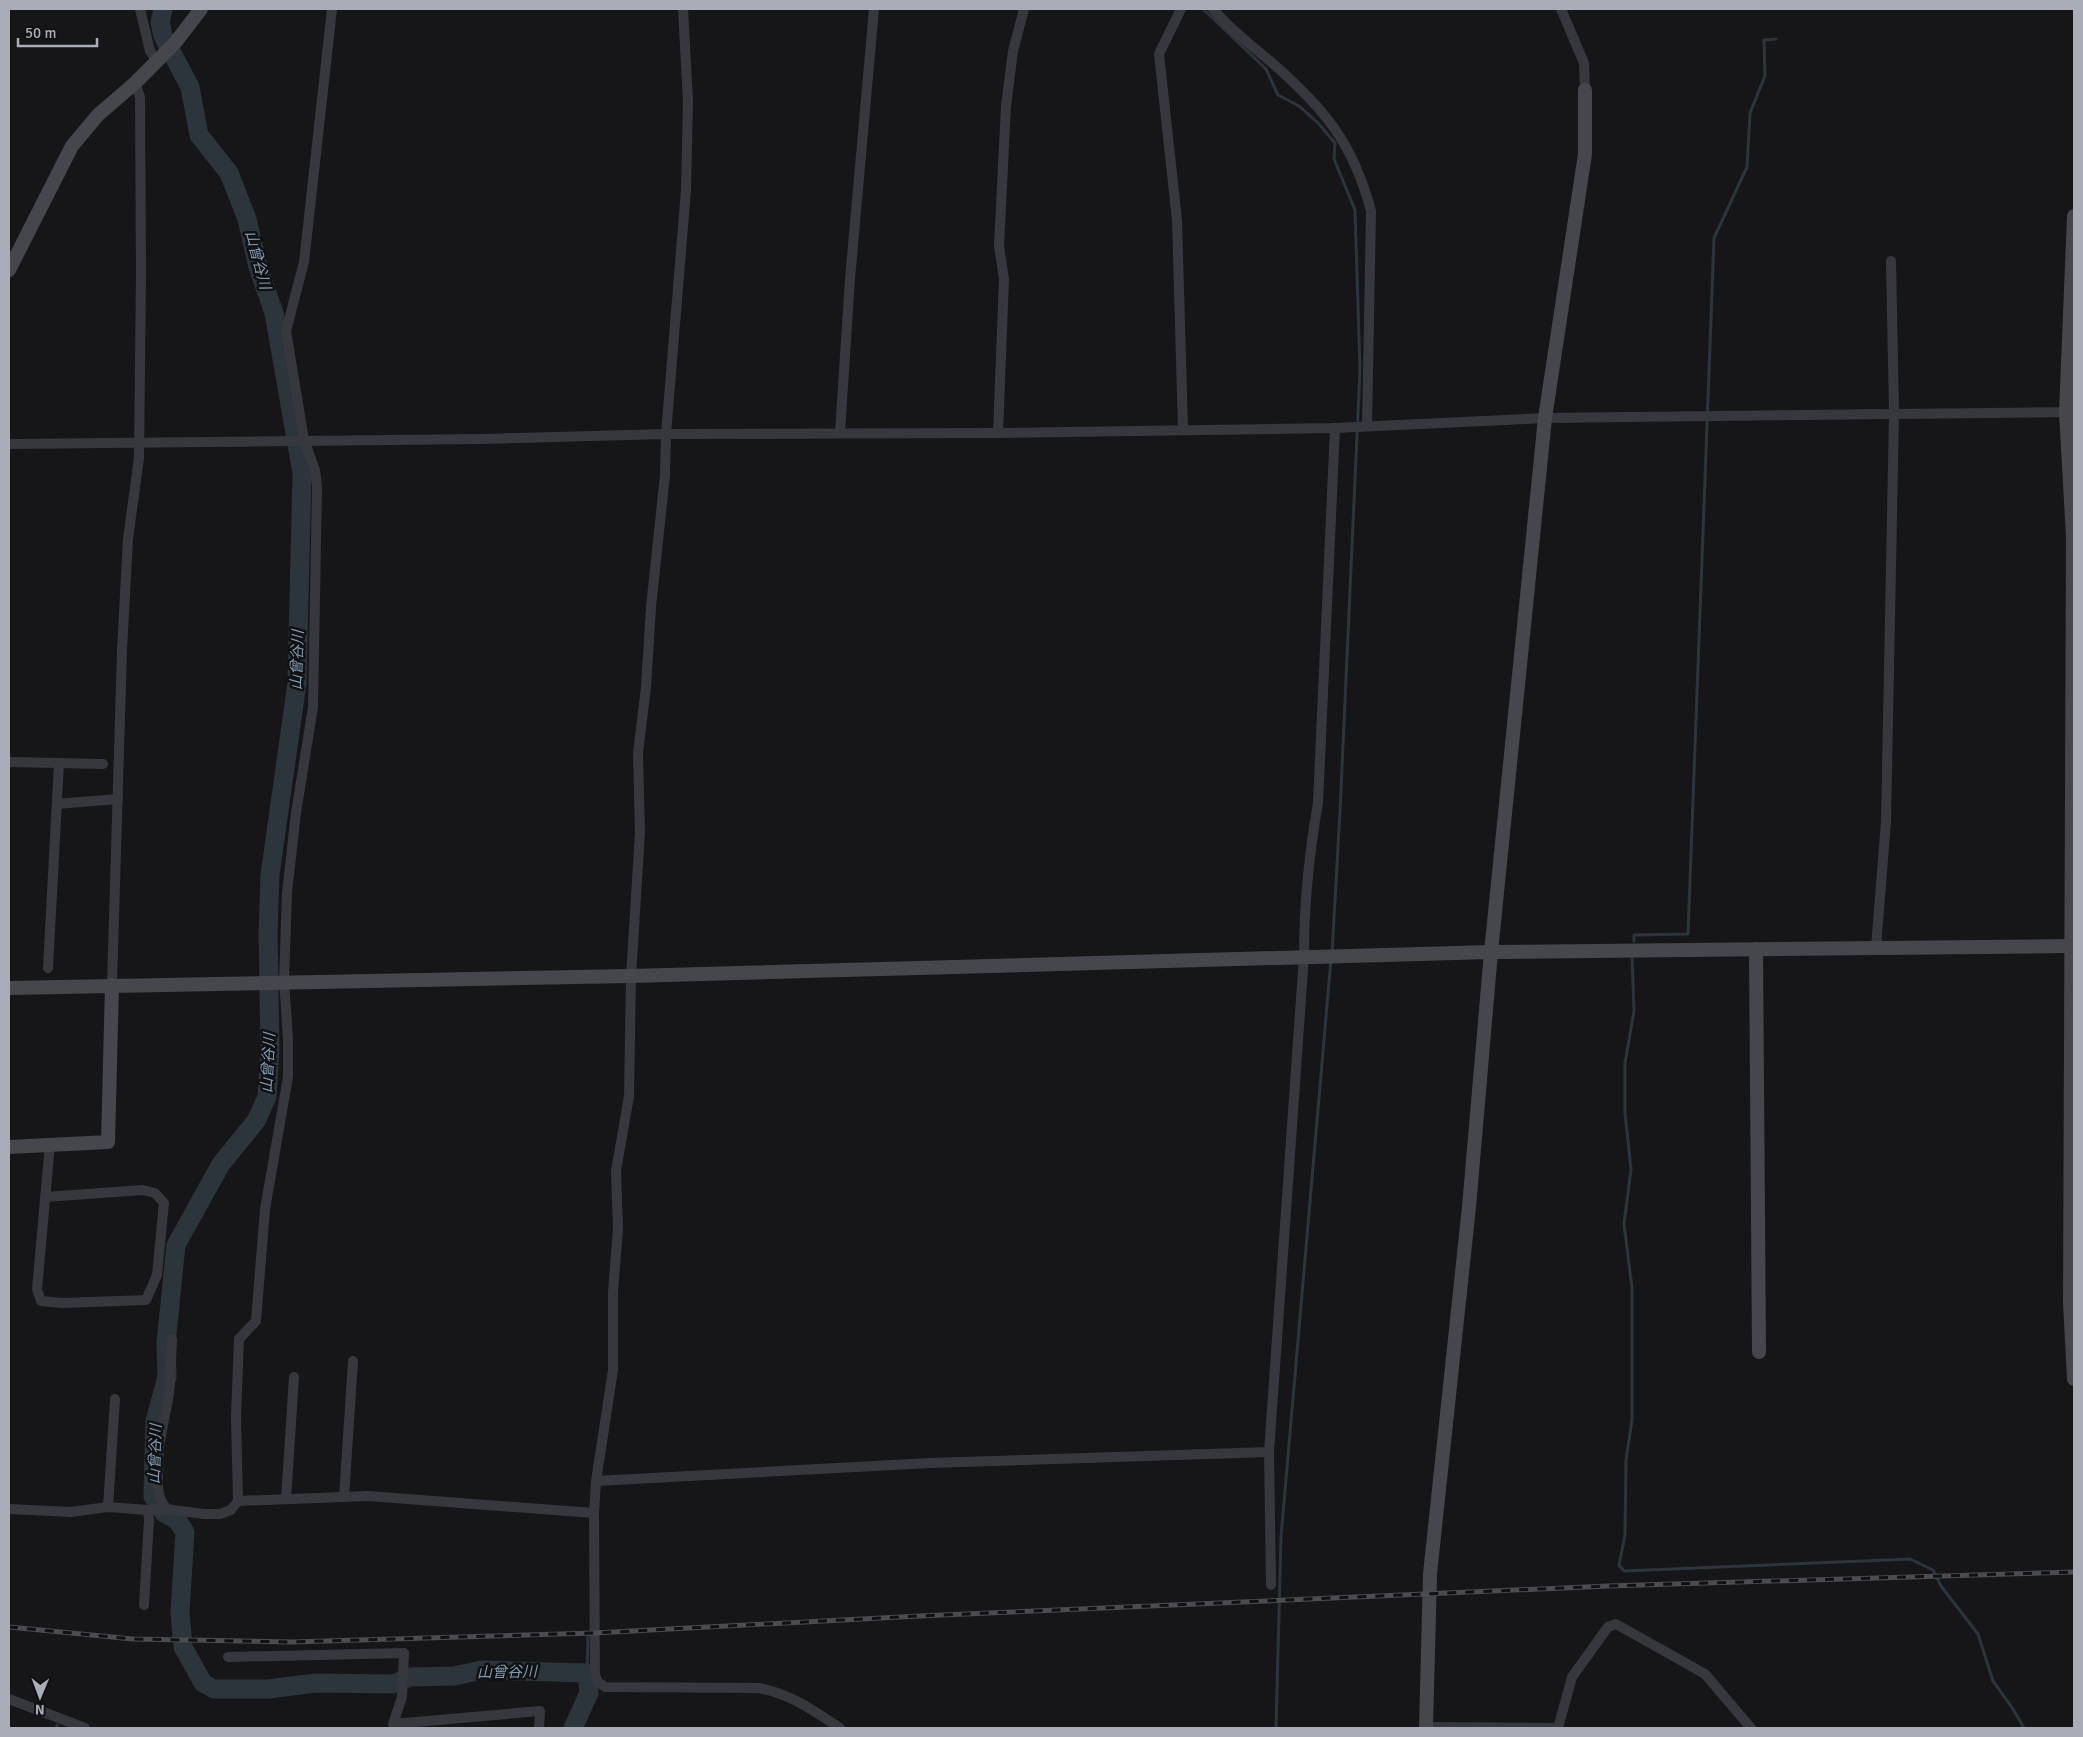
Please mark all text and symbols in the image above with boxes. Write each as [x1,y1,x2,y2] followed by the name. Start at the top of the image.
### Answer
[18,15,96,47] scale bar
[25,24,56,42] text: 50 m
[242,229,275,293] water label: 山曾谷川
[287,628,307,690] water label: 山曾谷川
[257,1031,279,1093] water label: 山曾谷川
[145,1422,165,1484] water label: 山曾谷川
[477,1662,539,1682] water label: 山曾谷川
[15,1672,65,1722] north arrow
[35,1701,45,1718] text: N

